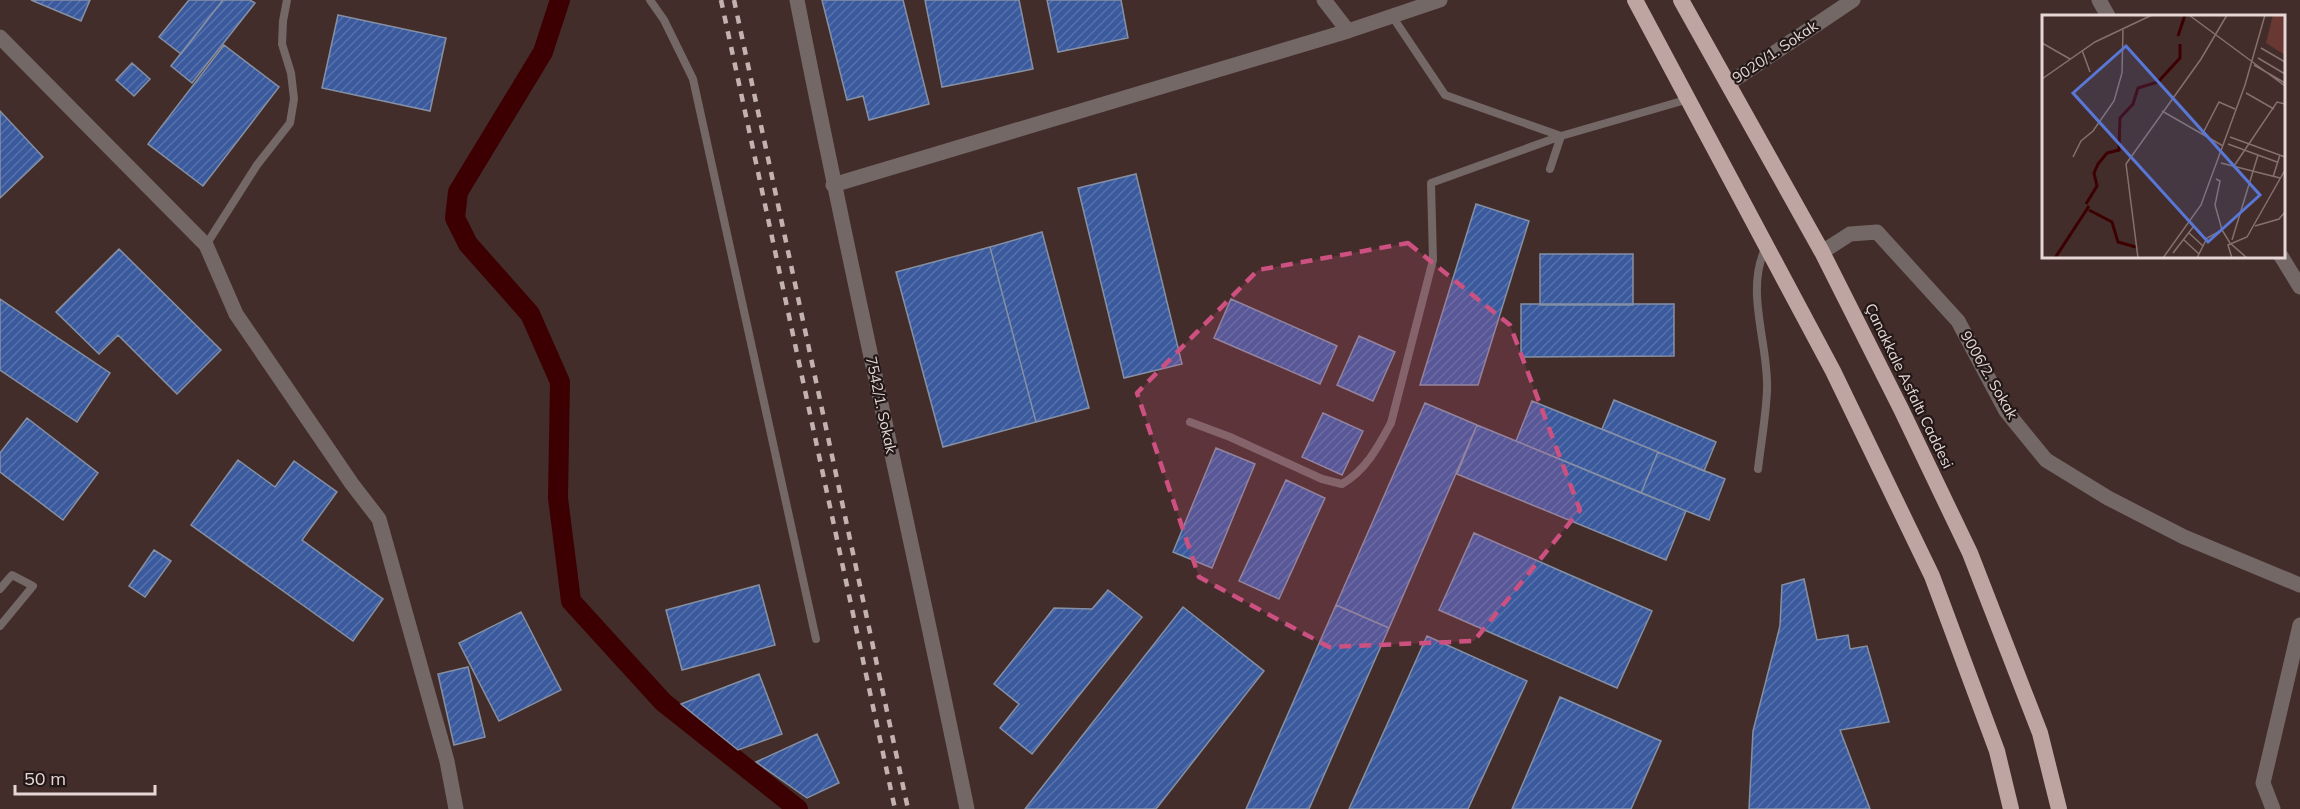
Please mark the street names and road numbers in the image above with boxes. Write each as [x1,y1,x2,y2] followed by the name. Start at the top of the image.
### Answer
[1728,16,1821,87] street label: 9020/1. Sokak
[1861,300,1958,472] street label: Çanakkale Asfaltı Caddesi
[1956,327,2023,423] street label: 9006/2. Sokak
[862,355,901,456] street label: 7542/1. Sokak

